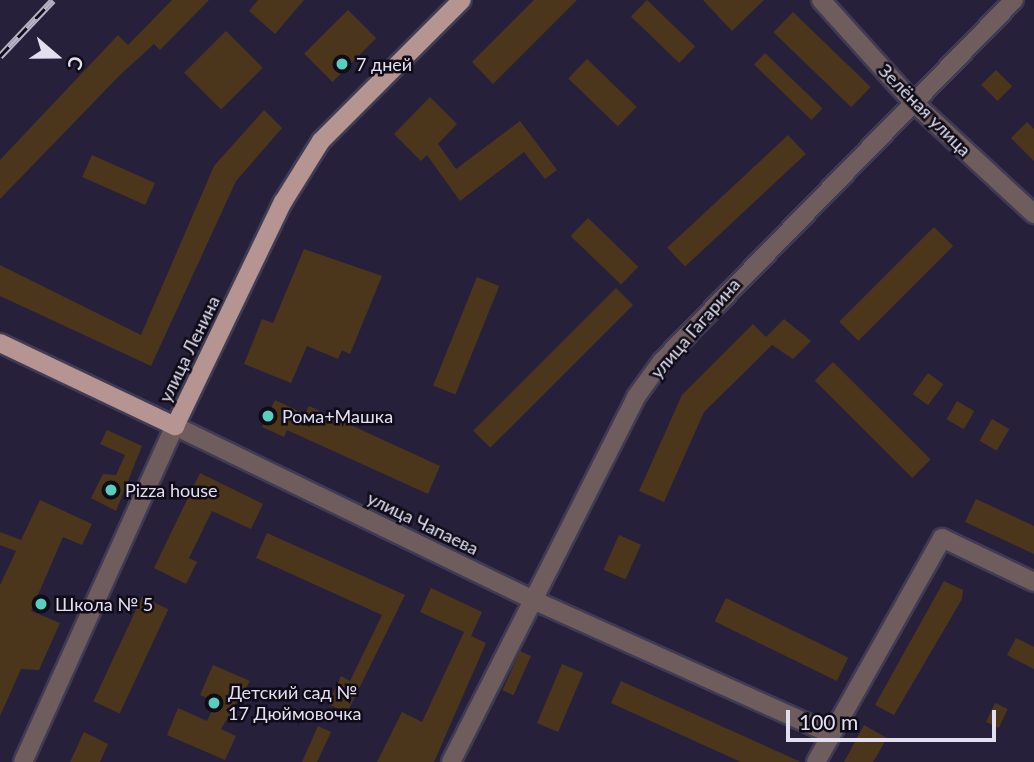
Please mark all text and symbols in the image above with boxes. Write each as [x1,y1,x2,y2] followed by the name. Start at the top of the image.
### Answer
[21,21,91,91] north arrow
[356,53,412,75] place label: 7 дней
[63,54,89,73] text: С
[334,56,350,72] marker: 7 дней
[874,59,976,161] street label: Зелёная улица
[646,274,744,382] street label: улица Гагарина
[154,292,224,406] street label: улица Ленина
[282,405,393,427] place label: Рома+Машка
[260,408,276,424] marker: Рома+Машка
[125,479,217,501] place label: Pizza house
[103,482,119,498] marker: Pizza house
[364,487,482,559] street label: улица Чапаева
[55,593,153,615] place label: Школа № 5
[33,596,49,612] marker: Школа № 5
[228,682,361,724] place label: Детский сад № 17 Дюймовочка
[206,695,222,711] marker: Детский сад № 17 Дюймовочка
[789,696,999,740] scale bar
[799,709,858,734] text: 100 m

